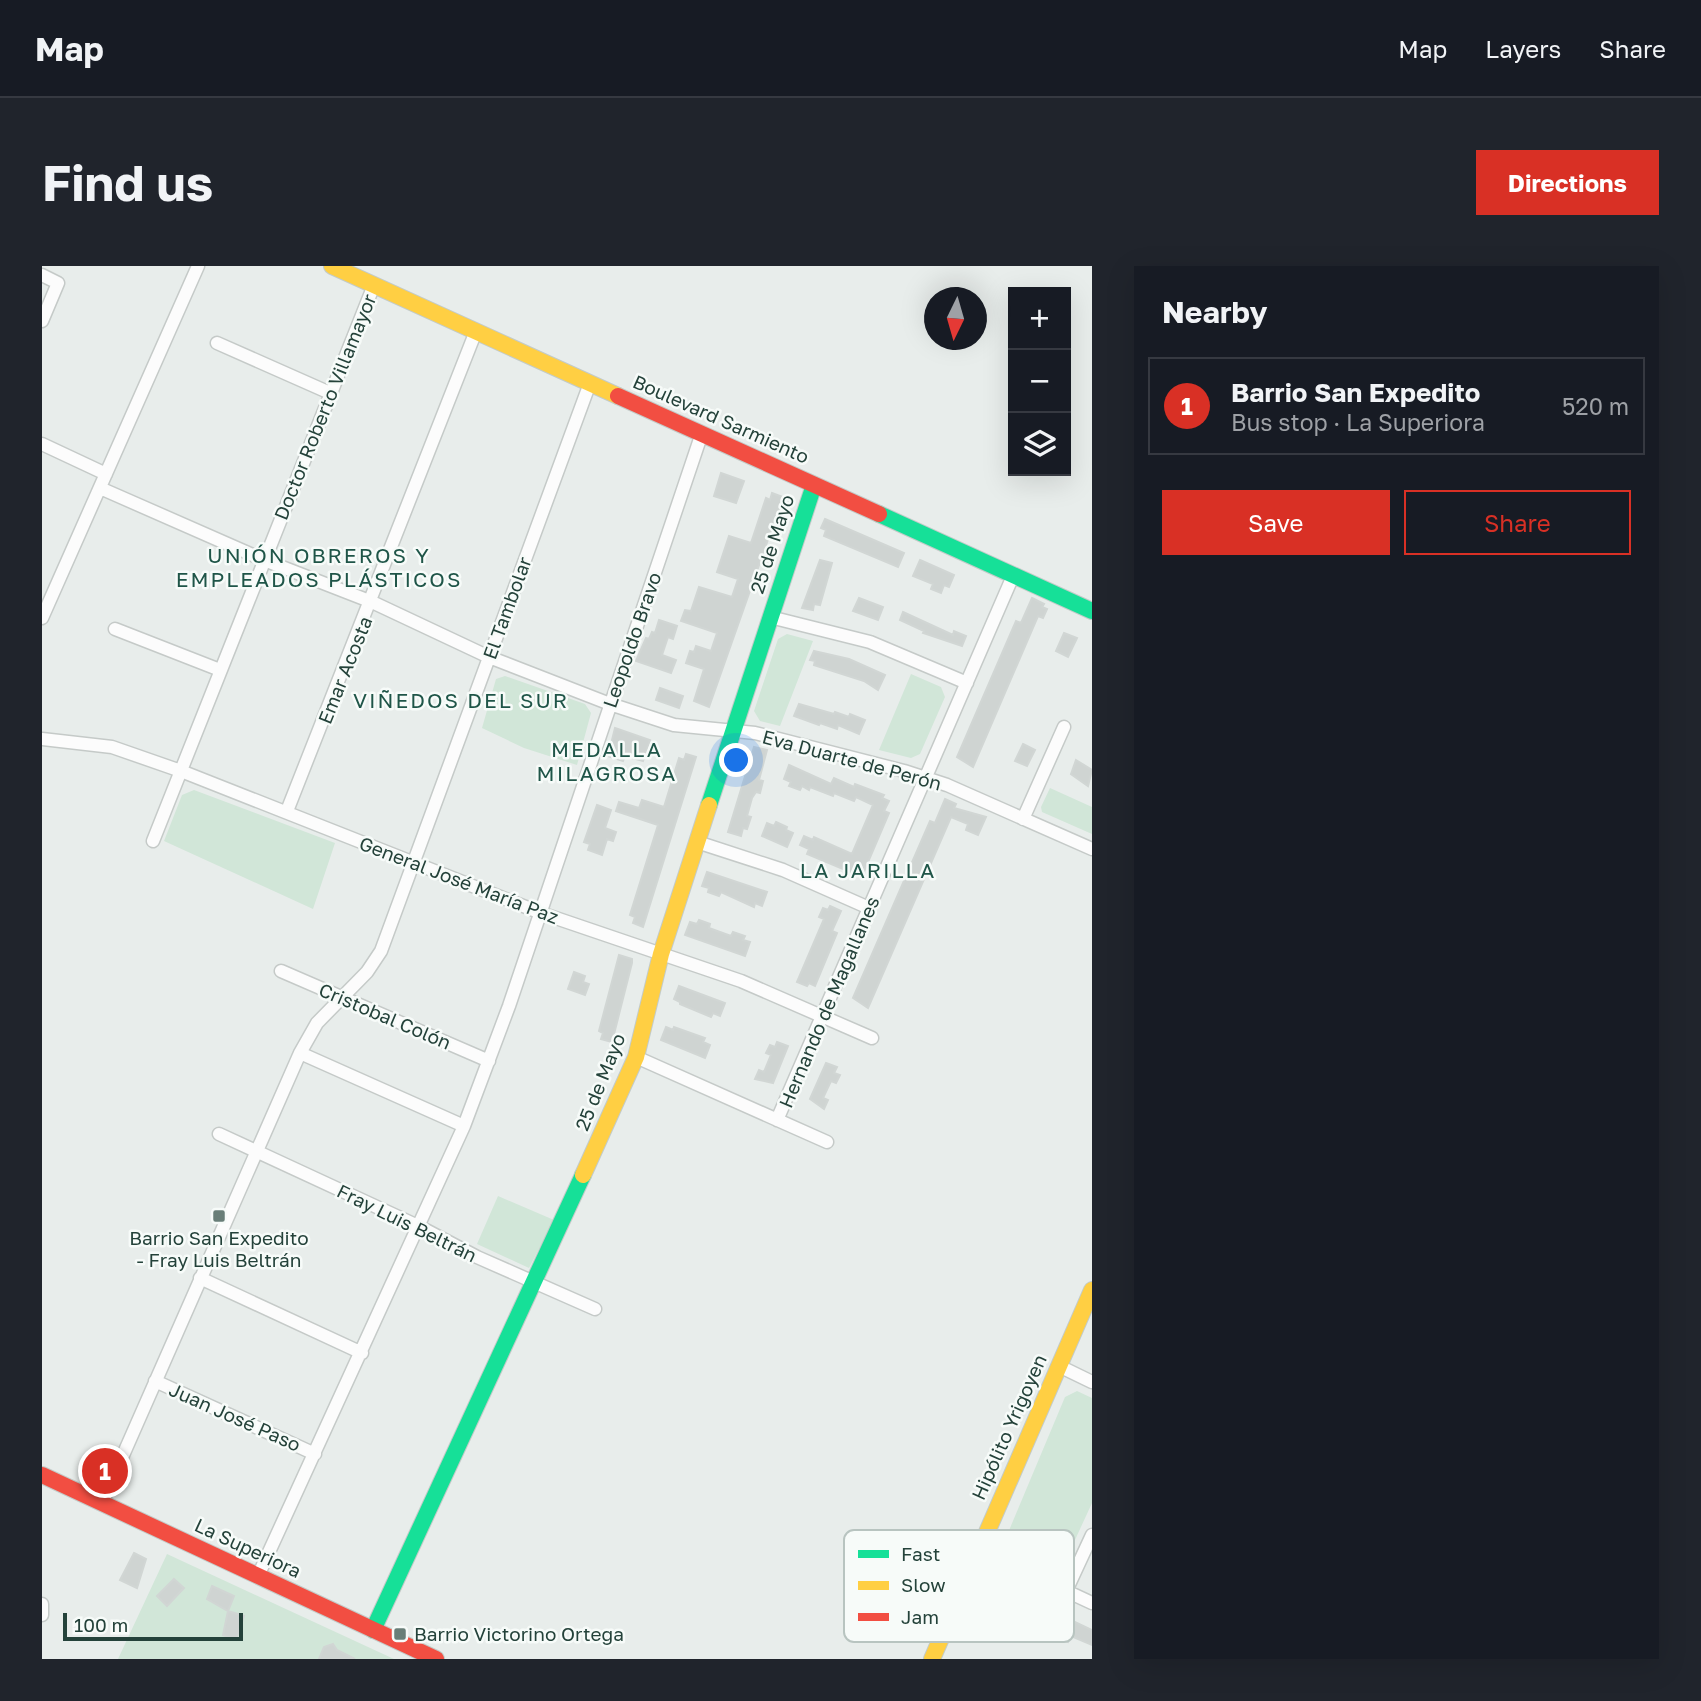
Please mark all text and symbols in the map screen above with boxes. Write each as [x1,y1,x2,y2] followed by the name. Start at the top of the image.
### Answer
[35,29,104,68] text: Map
[1398,34,1447,63] text: Map
[1485,34,1561,63] text: Layers
[1599,34,1666,63] text: Share
[1476,150,1659,215] button: Directions
[42,153,213,212] text: Find us
[924,287,987,350] north arrow
[1008,287,1071,476] map controls
[1008,287,1071,350] button: +
[269,290,381,523] street label: Doctor Roberto Villamayor
[1162,294,1267,330] text: Nearby
[1008,350,1071,413] button: −
[630,369,813,468] street label: Boulevard Sarmiento
[1231,377,1480,408] text: Barrio San Expedito
[1181,392,1193,420] text: 1
[1562,392,1629,420] text: 520 m
[1231,408,1485,436] text: Bus stop · La Superiora
[1008,413,1071,476] button: layers
[1162,490,1390,555] button: Save
[1404,490,1631,555] button: Share
[745,491,798,596] street label: 25 de Mayo
[176,542,462,592] district label: UNIÓN OBREROS Y EMPLEADOS PLÁSTICOS
[477,553,536,662] street label: El Tambolar
[598,569,665,711] street label: Leopoldo Bravo
[313,613,377,727] street label: Emar Acosta
[353,687,569,713] district label: VIÑEDOS DEL SUR
[760,725,944,795] street label: Eva Duarte de Perón
[537,736,677,786] district label: MEDALLA MILAGROSA
[719,743,753,777] your location
[356,831,562,928] street label: General José María Paz
[800,857,936,883] district label: LA JARILLA
[774,893,884,1111] street label: Hernando de Magallanes
[316,977,455,1054] street label: Cristobal Colón
[570,1030,629,1134] street label: 25 de Mayo
[333,1179,481,1266] street label: Fray Luis Beltrán
[211,1208,227,1224] marker: Barrio San Expedito - Fray Luis Beltrán
[129,1226,309,1271] place label: Barrio San Expedito - Fray Luis Beltrán
[966,1351,1051,1503] street label: Hipólito Yrigoyen
[166,1377,304,1456] street label: Juan José Paso
[82,1445,128,1497] pin: 1
[191,1513,305,1582] street label: La Superiora
[844,1530,1074,1642] legend
[901,1542,940,1565] text: Fast
[901,1573,946,1596] text: Slow
[901,1605,939,1628] text: Jam
[63,1610,243,1642] scale bar
[74,1613,128,1636] text: 100 m
[414,1622,624,1645] place label: Barrio Victorino Ortega
[392,1626,408,1642] marker: Barrio Victorino Ortega

